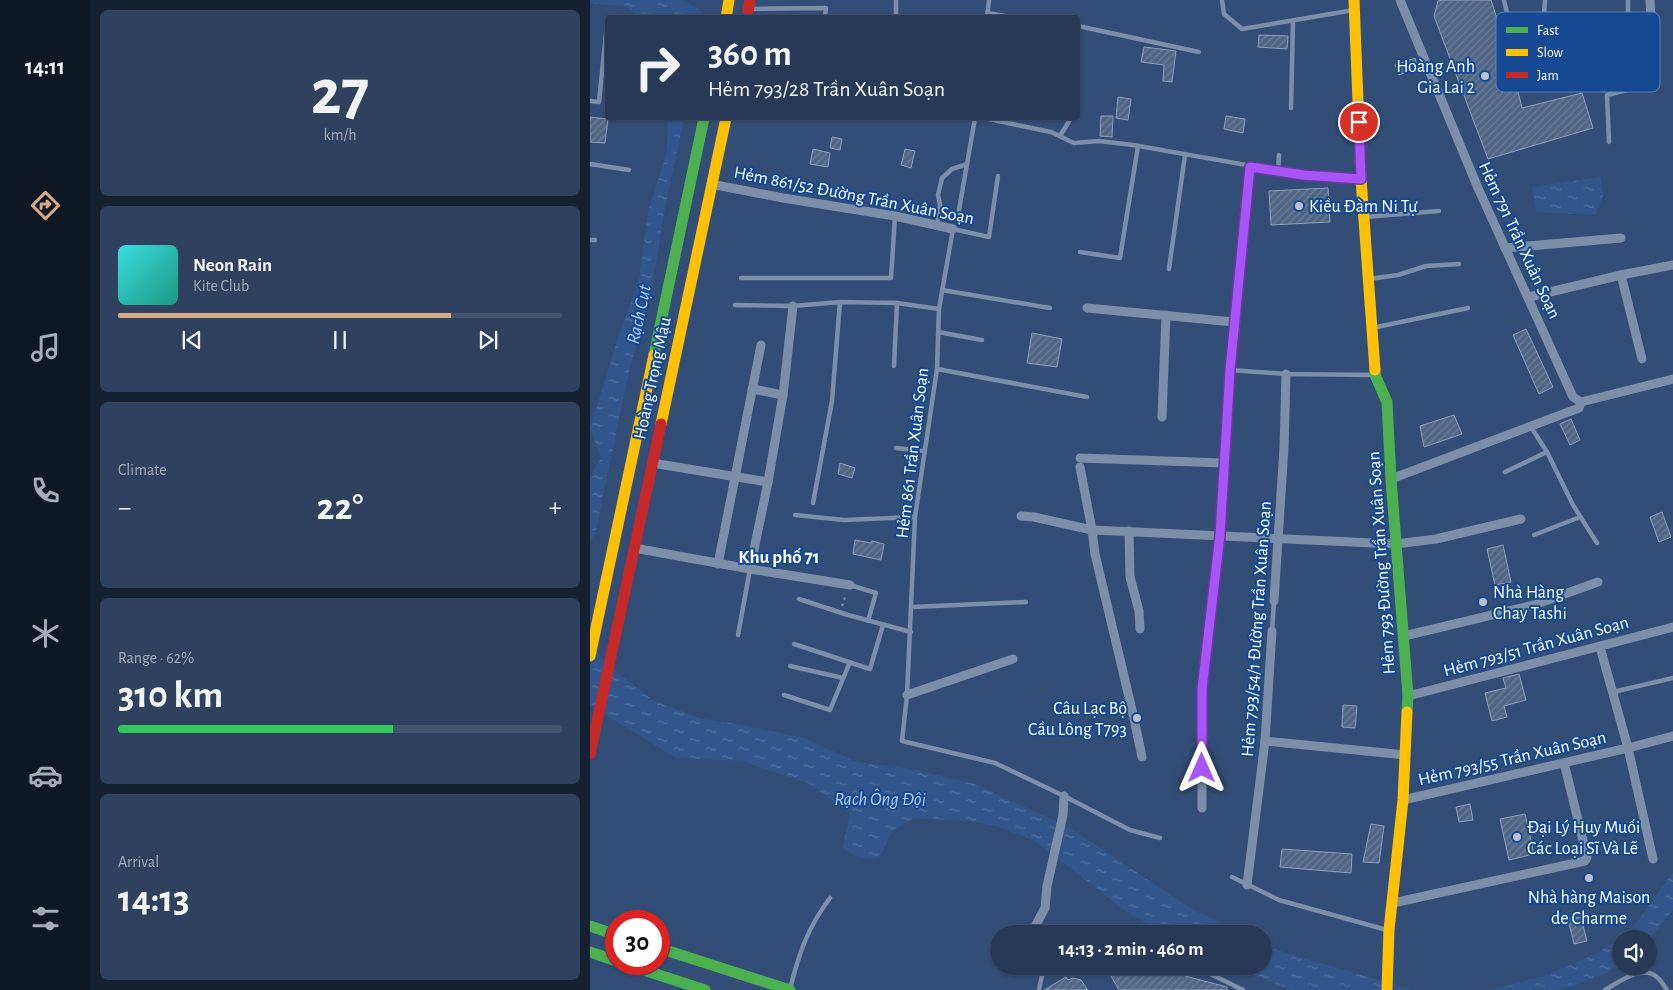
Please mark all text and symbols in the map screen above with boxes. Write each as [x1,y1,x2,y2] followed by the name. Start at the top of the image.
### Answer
[1496,12,1660,92] legend
[1537,24,1559,38] text: Fast
[625,35,690,100] icon: right
[708,37,792,72] text: 360 m
[1537,46,1564,60] text: Slow
[25,56,65,78] text: 14:11
[1396,58,1475,97] place label: Hoàng Anh Gia Lai 2
[311,61,369,126] text: 27
[1537,69,1559,83] text: Jam
[1479,70,1491,82] marker: Hoàng Anh Gia Lai 2
[708,78,945,100] text: Hẻm 793/28 Trần Xuân Soạn
[1338,101,1380,143] pin
[1345,108,1373,136] icon: arrive
[323,127,357,143] text: km/h
[1475,159,1564,322] street label: Hẻm 791 Trần Xuân Soạn
[732,163,976,228] street label: Hẻm 861/52 Đường Trần Xuân Soạn
[28,188,63,223] icon: directions
[1309,197,1418,216] place label: Kiều Đàm Ni Tự
[1293,200,1305,212] marker: Kiều Đàm Ni Tự
[193,256,272,275] text: Neon Rain
[193,278,249,294] text: Kite Club
[624,282,655,346] water label: Rạch Cụt
[631,315,675,441] street label: Hoàng Trọng Mậu
[178,326,206,354] icon: previous
[326,326,354,354] icon: pause
[474,326,502,354] icon: next
[28,330,63,365] icon: music
[893,367,932,540] street label: Hẻm 861 Trần Xuân Soạn
[1364,451,1399,675] street label: Hẻm 793 Đường Trần Xuân Soạn
[118,462,167,478] text: Climate
[28,473,63,508] icon: phone
[317,489,363,527] text: 22°
[118,494,131,522] text: −
[549,494,562,522] text: +
[1238,501,1275,758] street label: Hẻm 793/54/1 Đường Trần Xuân Soạn
[738,547,820,567] district label: Khu phố 71
[1493,584,1567,623] place label: Nhà Hàng Chay Tashi
[1477,596,1489,608] marker: Nhà Hàng Chay Tashi
[1441,613,1631,680] street label: Hẻm 793/51 Trần Xuân Soạn
[28,616,63,651] icon: climate
[118,650,194,666] text: Range · 62%
[118,677,223,715] text: 310 km
[1028,700,1127,739] place label: Câu Lạc Bộ Cầu Lông T793
[1131,712,1143,724] marker: Câu Lạc Bộ Cầu Lông T793
[1416,728,1608,789] street label: Hẻm 793/55 Trần Xuân Soạn
[1175,741,1227,793] position arrow
[28,758,63,793] icon: car
[834,788,926,809] water label: Rạch Ông Đội
[1527,818,1640,858] place label: Đại Lý Huy Muối Các Loại Sĩ Và Lẽ
[1511,831,1523,843] marker: Đại Lý Huy Muối Các Loại Sĩ Và Lẽ
[118,854,159,870] text: Arrival
[1583,872,1595,884] marker: Nhà hàng Maison de Charme
[118,881,190,919] text: 14:13
[1528,889,1650,928] place label: Nhà hàng Maison de Charme
[28,901,63,936] icon: filters
[605,910,670,975] speed limit sign: 30
[1612,930,1657,975] map controls
[1612,930,1657,975] button: sound
[1059,940,1203,959] text: 14:13 · 2 min · 460 m

